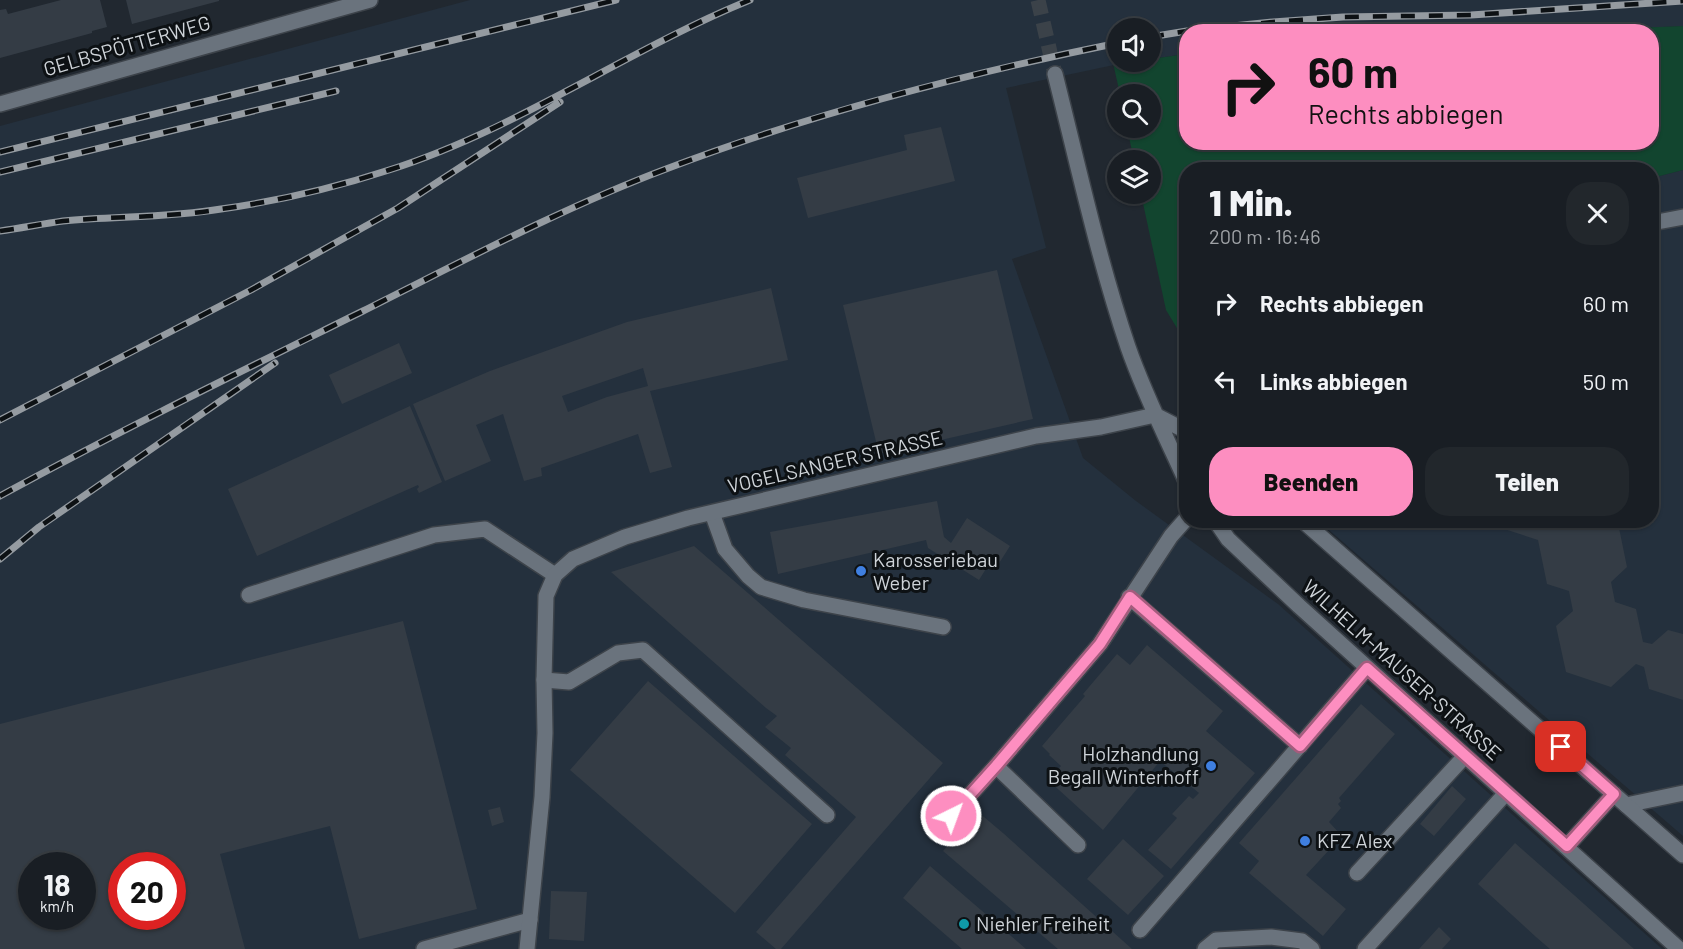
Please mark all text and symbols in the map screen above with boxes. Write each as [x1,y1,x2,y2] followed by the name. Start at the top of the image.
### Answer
[40,10,213,80] street label: GELBSPÖTTERWEG
[1107,18,1161,204] map controls
[1107,18,1161,72] button: sound
[1308,46,1398,96] text: 60 m
[1209,48,1287,126] icon: right
[1107,84,1161,138] button: search
[1308,97,1504,129] text: Rechts abbiegen
[1107,150,1161,204] button: layers
[1209,180,1293,223] text: 1 Min.
[1566,182,1629,245] button: close
[1209,224,1320,248] text: 200 m · 16:46
[1209,287,1242,320] icon: right
[1260,290,1423,316] text: Rechts abbiegen
[1583,290,1629,316] text: 60 m
[1209,365,1242,398] icon: left
[1260,368,1408,394] text: Links abbiegen
[1583,368,1629,394] text: 50 m
[725,425,945,497] street label: VOGELSANGER STRASSE
[1209,447,1413,516] button: Beenden
[1425,447,1629,516] button: Teilen
[873,547,998,594] place label: Karosseriebau Weber
[854,564,868,578] marker: Karosseriebau Weber
[1299,574,1507,765] street label: WILHELM-MAUSER-STRASSE
[1535,721,1586,772] pin
[1544,730,1577,763] icon: arrive
[1048,741,1199,788] place label: Holzhandlung Begall Winterhoff
[1204,759,1218,773] marker: Holzhandlung Begall Winterhoff
[919,784,983,848] position arrow
[1317,828,1393,852] place label: KFZ Alex
[1298,834,1312,848] marker: KFZ Alex
[108,852,186,930] speed limit sign: 20
[44,866,70,902] text: 18
[40,897,74,915] text: km/h
[976,911,1110,935] place label: Niehler Freiheit
[957,917,971,931] marker: Niehler Freiheit

